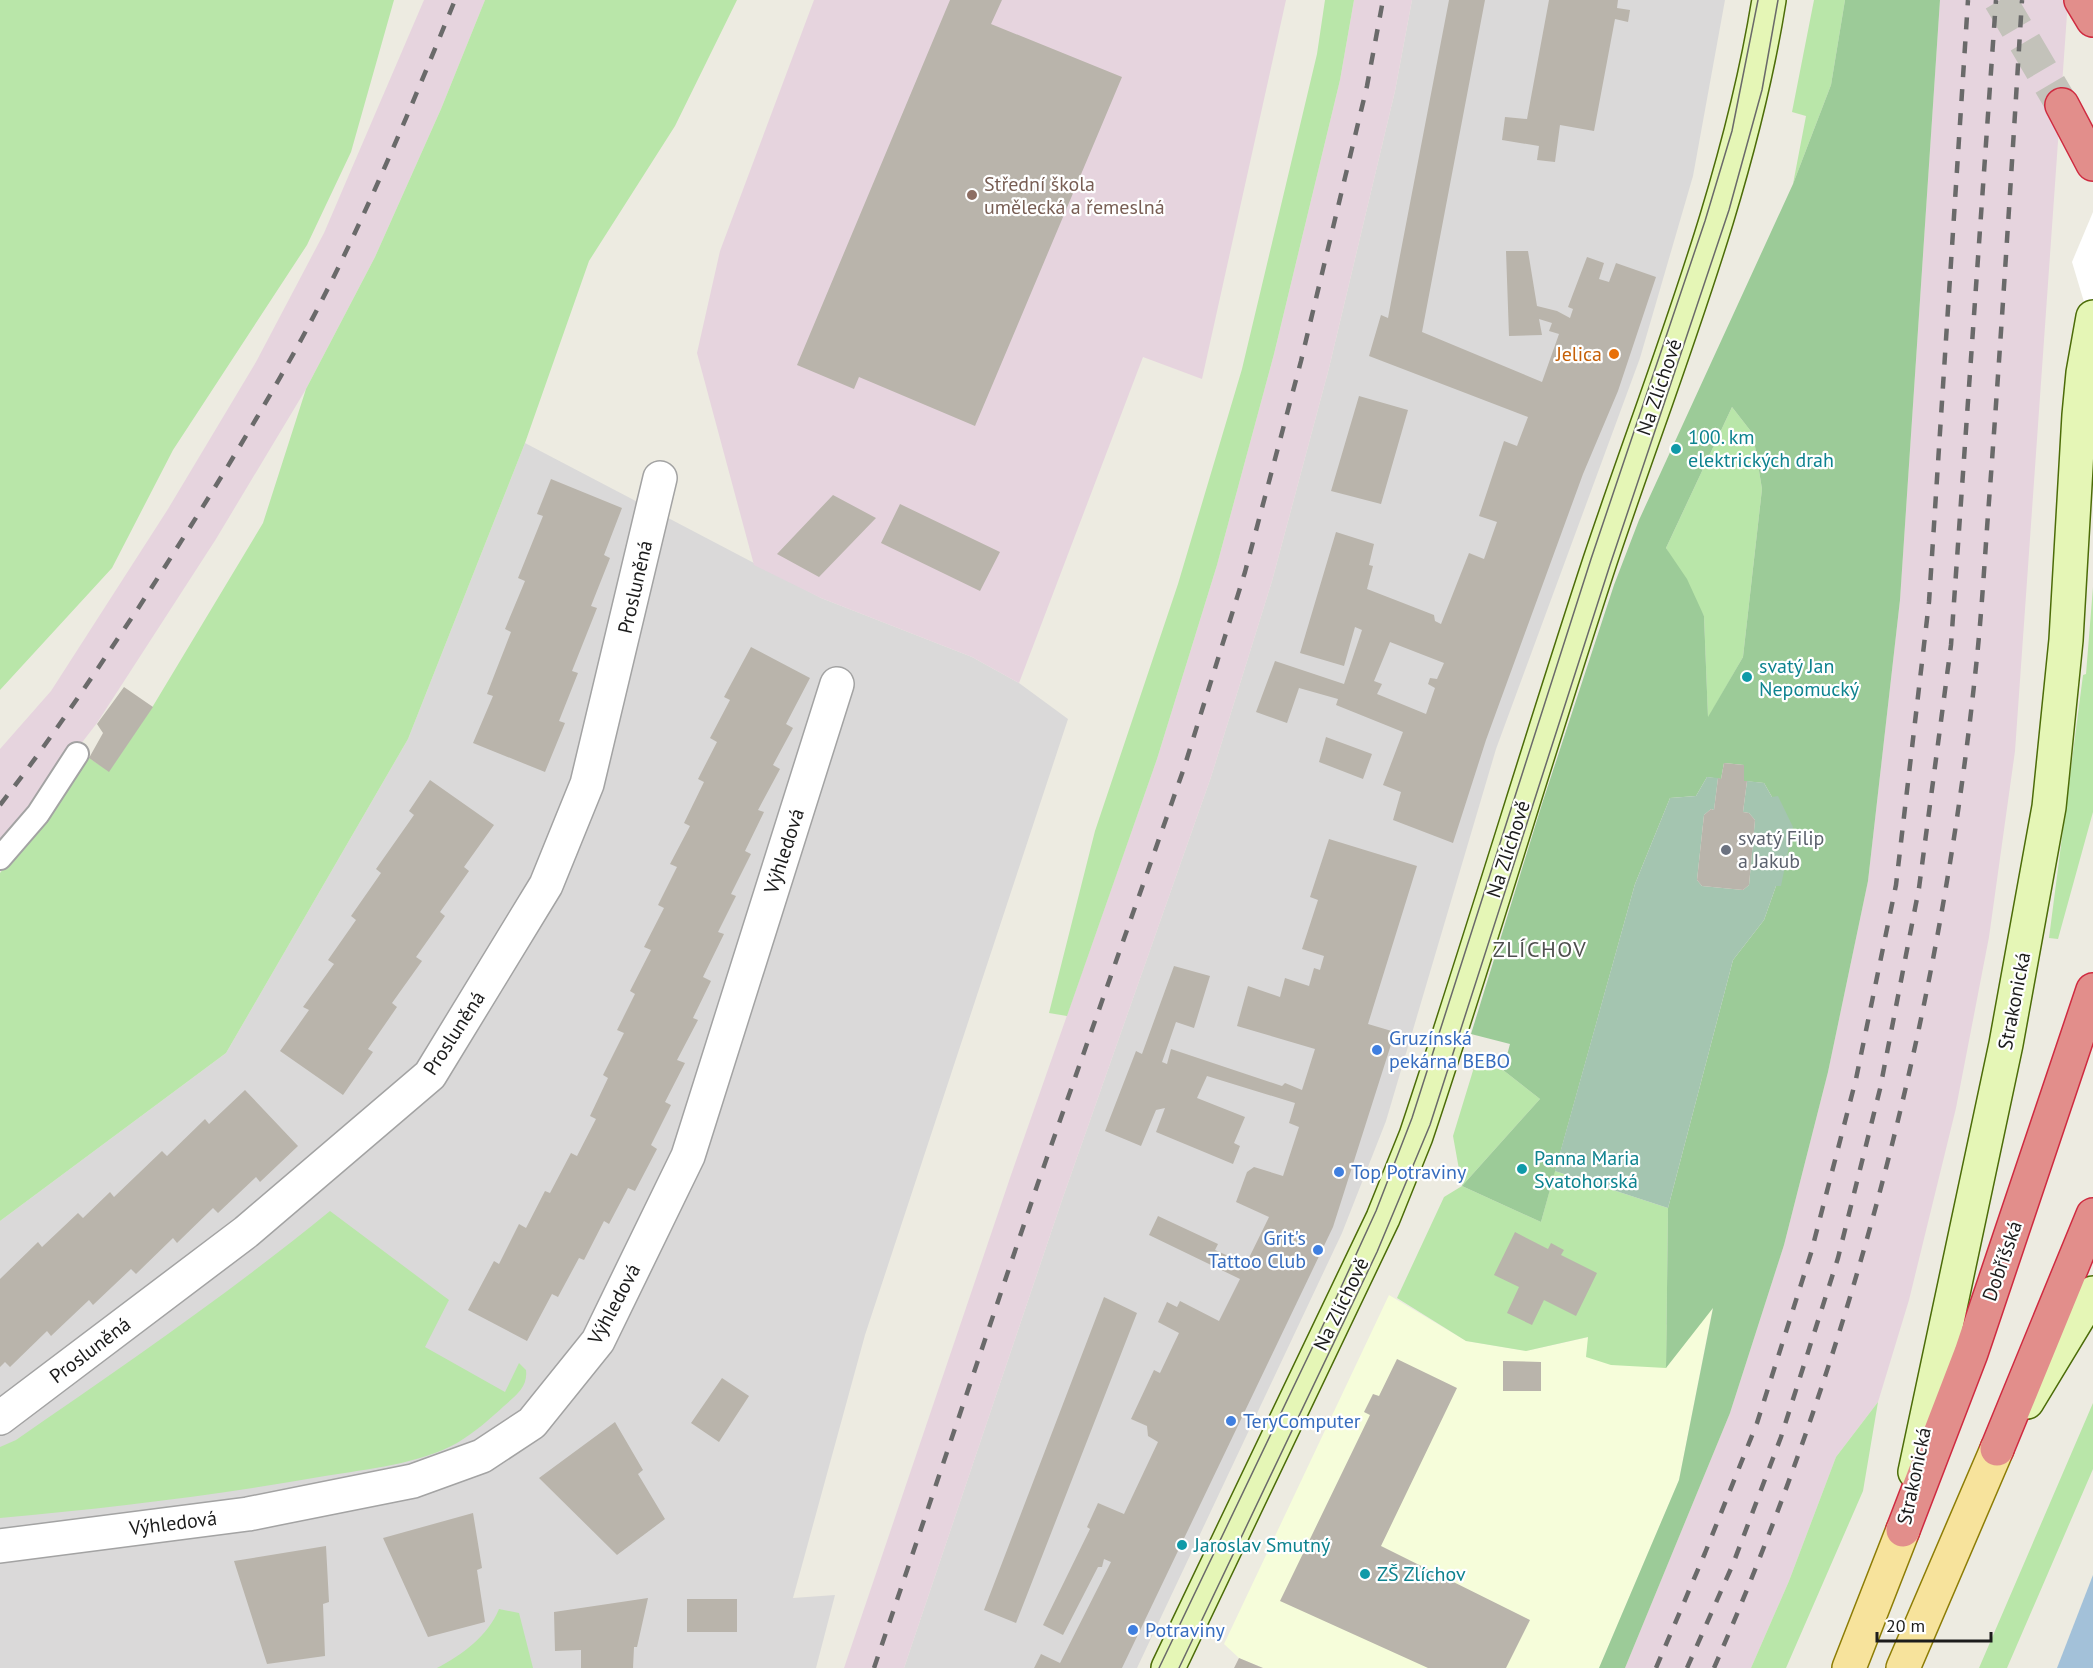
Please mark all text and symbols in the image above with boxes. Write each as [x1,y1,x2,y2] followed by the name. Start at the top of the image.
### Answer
[984,171,1165,220] place label: Střední škola umělecká a řemeslná
[965,188,979,202] marker: Střední škola umělecká a řemeslná
[1630,335,1688,439] street label: Na Zlíchově
[1555,341,1602,367] place label: Jelica
[1607,347,1621,361] marker: Jelica
[1688,424,1834,473] place label: 100. km elektrických drah
[1669,442,1683,456] marker: 100. km elektrických drah
[612,538,658,636] street label: Prosluněná
[1759,653,1860,702] place label: svatý Jan Nepomucký
[1740,670,1754,684] marker: svatý Jan Nepomucký
[1480,797,1536,901] street label: Na Zlíchově
[758,805,810,898] street label: Výhledová
[1738,825,1824,874] place label: svatý Filip a Jakub
[1719,843,1733,857] marker: svatý Filip a Jakub
[1493,935,1587,963] district label: ZLÍCHOV
[1992,950,2036,1052] street label: Strakonická
[417,986,491,1080] street label: Prosluněná
[1389,1025,1510,1074] place label: Gruzínská pekárna BEBO
[1370,1043,1384,1057] marker: Gruzínská pekárna BEBO
[1534,1145,1639,1194] place label: Panna Maria Svatohorská
[1351,1159,1467,1185] place label: Top Potraviny
[1515,1162,1529,1176] marker: Panna Maria Svatohorská
[1332,1165,1346,1179] marker: Top Potraviny
[1976,1217,2028,1305] street label: Dobříšská
[1208,1225,1306,1274] place label: Grit's Tattoo Club
[1311,1243,1325,1257] marker: Grit's Tattoo Club
[1307,1253,1375,1355] street label: Na Zlíchově
[581,1259,646,1350] street label: Výhledová
[44,1311,136,1389] street label: Prosluněná
[1243,1408,1361,1434] place label: TeryComputer
[1224,1414,1238,1428] marker: TeryComputer
[1891,1425,1937,1527] street label: Strakonická
[127,1505,218,1541] street label: Výhledová
[1193,1532,1331,1558] place label: Jaroslav Smutný
[1175,1538,1189,1552] marker: Jaroslav Smutný
[1377,1561,1466,1587] place label: ZŠ Zlíchov
[1358,1567,1372,1581] marker: ZŠ Zlíchov
[1877,1605,1991,1643] scale bar
[1886,1614,1925,1637] text: 20 m
[1145,1617,1226,1643] place label: Potraviny
[1126,1623,1140,1637] marker: Potraviny

